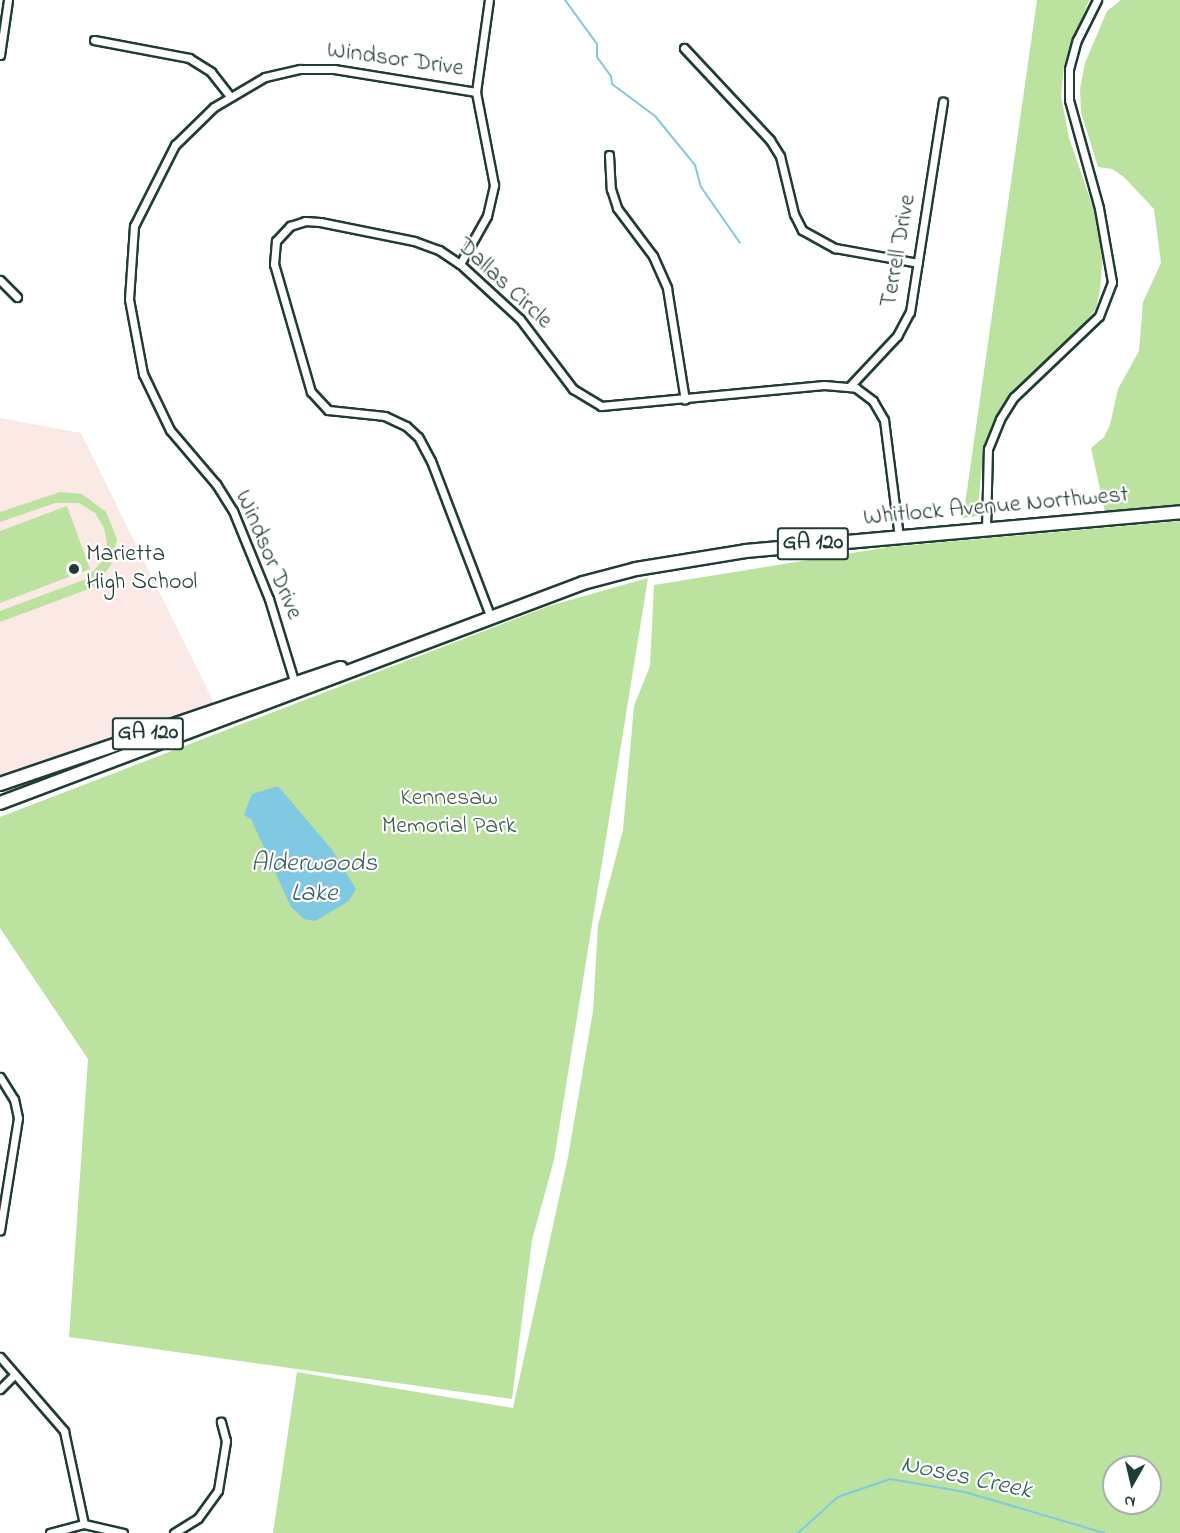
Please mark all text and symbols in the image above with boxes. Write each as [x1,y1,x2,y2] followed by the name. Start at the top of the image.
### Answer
[325,36,465,84] street label: Windsor Drive
[875,192,923,310] street label: Terrell Drive
[450,232,558,336] street label: Dallas Circle
[862,481,1130,533] street label: Whitlock Avenue Northwest
[228,486,308,624] street label: Windsor Drive
[776,525,850,563] road number: GA 120
[86,541,197,597] place label: Marietta High School
[67,562,81,576] marker: Marietta High School
[110,715,186,753] road number: GA 120
[382,785,516,841] park label: Kennesaw Memorial Park
[251,849,377,910] water label: Alderwoods Lake
[898,1450,1034,1508] water label: Noses Creek
[1102,1455,1162,1515] north arrow
[1123,1488,1137,1513] text: N

